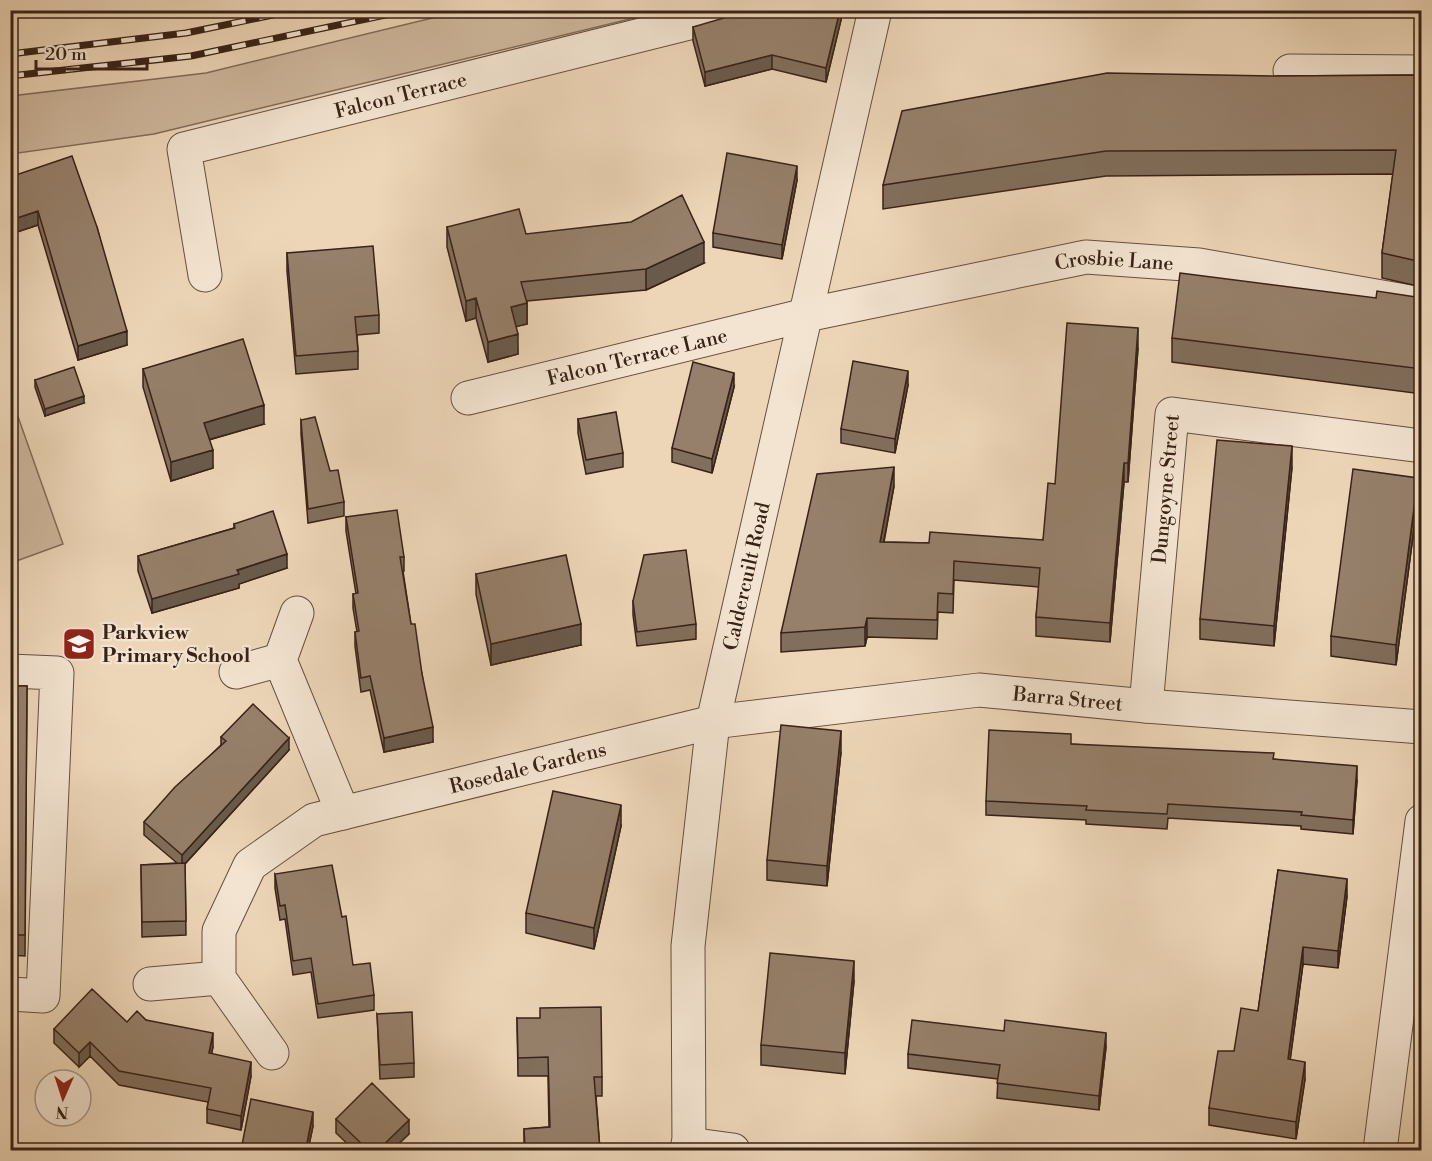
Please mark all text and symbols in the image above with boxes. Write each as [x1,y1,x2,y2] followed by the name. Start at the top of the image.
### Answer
[36,33,147,71] scale bar
[45,43,87,66] text: 20 m
[332,68,470,125] street label: Falcon Terrace
[1053,246,1174,277] street label: Crosbie Lane
[544,324,730,392] street label: Falcon Terrace Lane
[1148,413,1186,565] street label: Dungoyne Street
[719,499,777,653] street label: Caldercuilt Road
[102,621,251,669] place label: Parkview Primary School
[61,626,97,662] school or university icon: Parkview Primary School
[1011,682,1124,718] street label: Barra Street
[447,738,609,800] street label: Rosedale Gardens
[33,1068,93,1128] north arrow
[55,1102,69,1122] text: N

